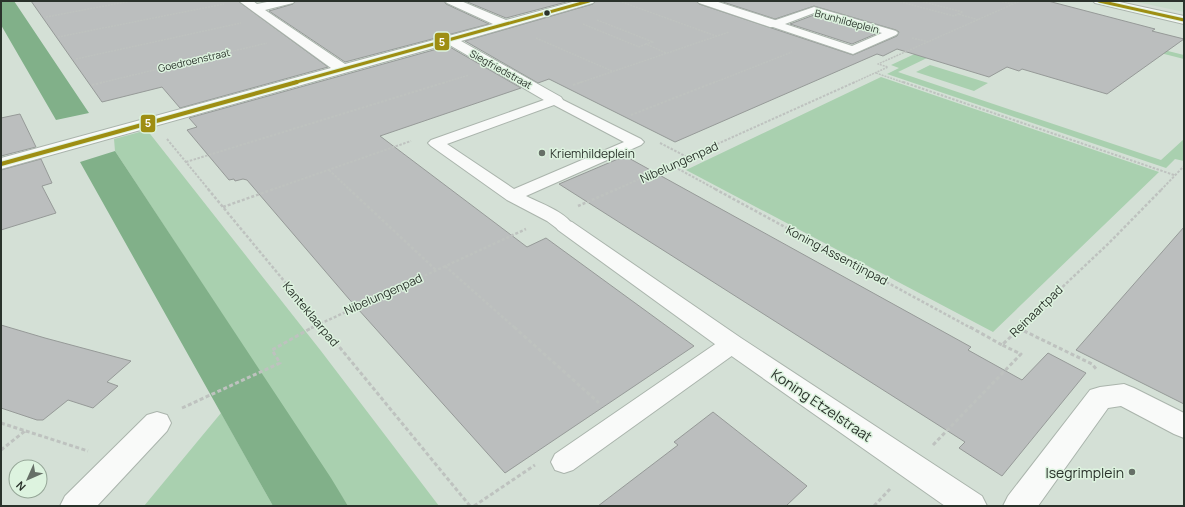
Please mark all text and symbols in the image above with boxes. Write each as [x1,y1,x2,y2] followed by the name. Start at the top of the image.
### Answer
[813,6,881,36] street label: Brunhildeplein
[542,8,552,18] unlabelled marker
[434,32,450,51] line badge: 5
[439,34,445,49] text: 5
[157,45,231,75] street label: Goedroenstraat
[467,46,535,92] street label: Siegfriedstraat
[140,114,156,133] line badge: 5
[145,115,151,130] text: 5
[637,137,721,187] street label: Nibelungenpad
[550,145,635,162] place label: Kriemhildeplein
[537,148,547,158] marker: Kriemhildeplein
[783,221,891,289] street label: Koning Assentijnpad
[341,269,425,319] street label: Nibelungenpad
[279,278,343,350] street label: Kanteklaarpad
[1006,281,1066,341] street label: Reinaartpad
[768,364,876,446] street label: Koning Etzelstraat
[8,459,48,499] north arrow
[1045,463,1124,482] place label: Isegrimplein
[1127,467,1137,477] marker: Isegrimplein
[12,478,29,495] text: N

